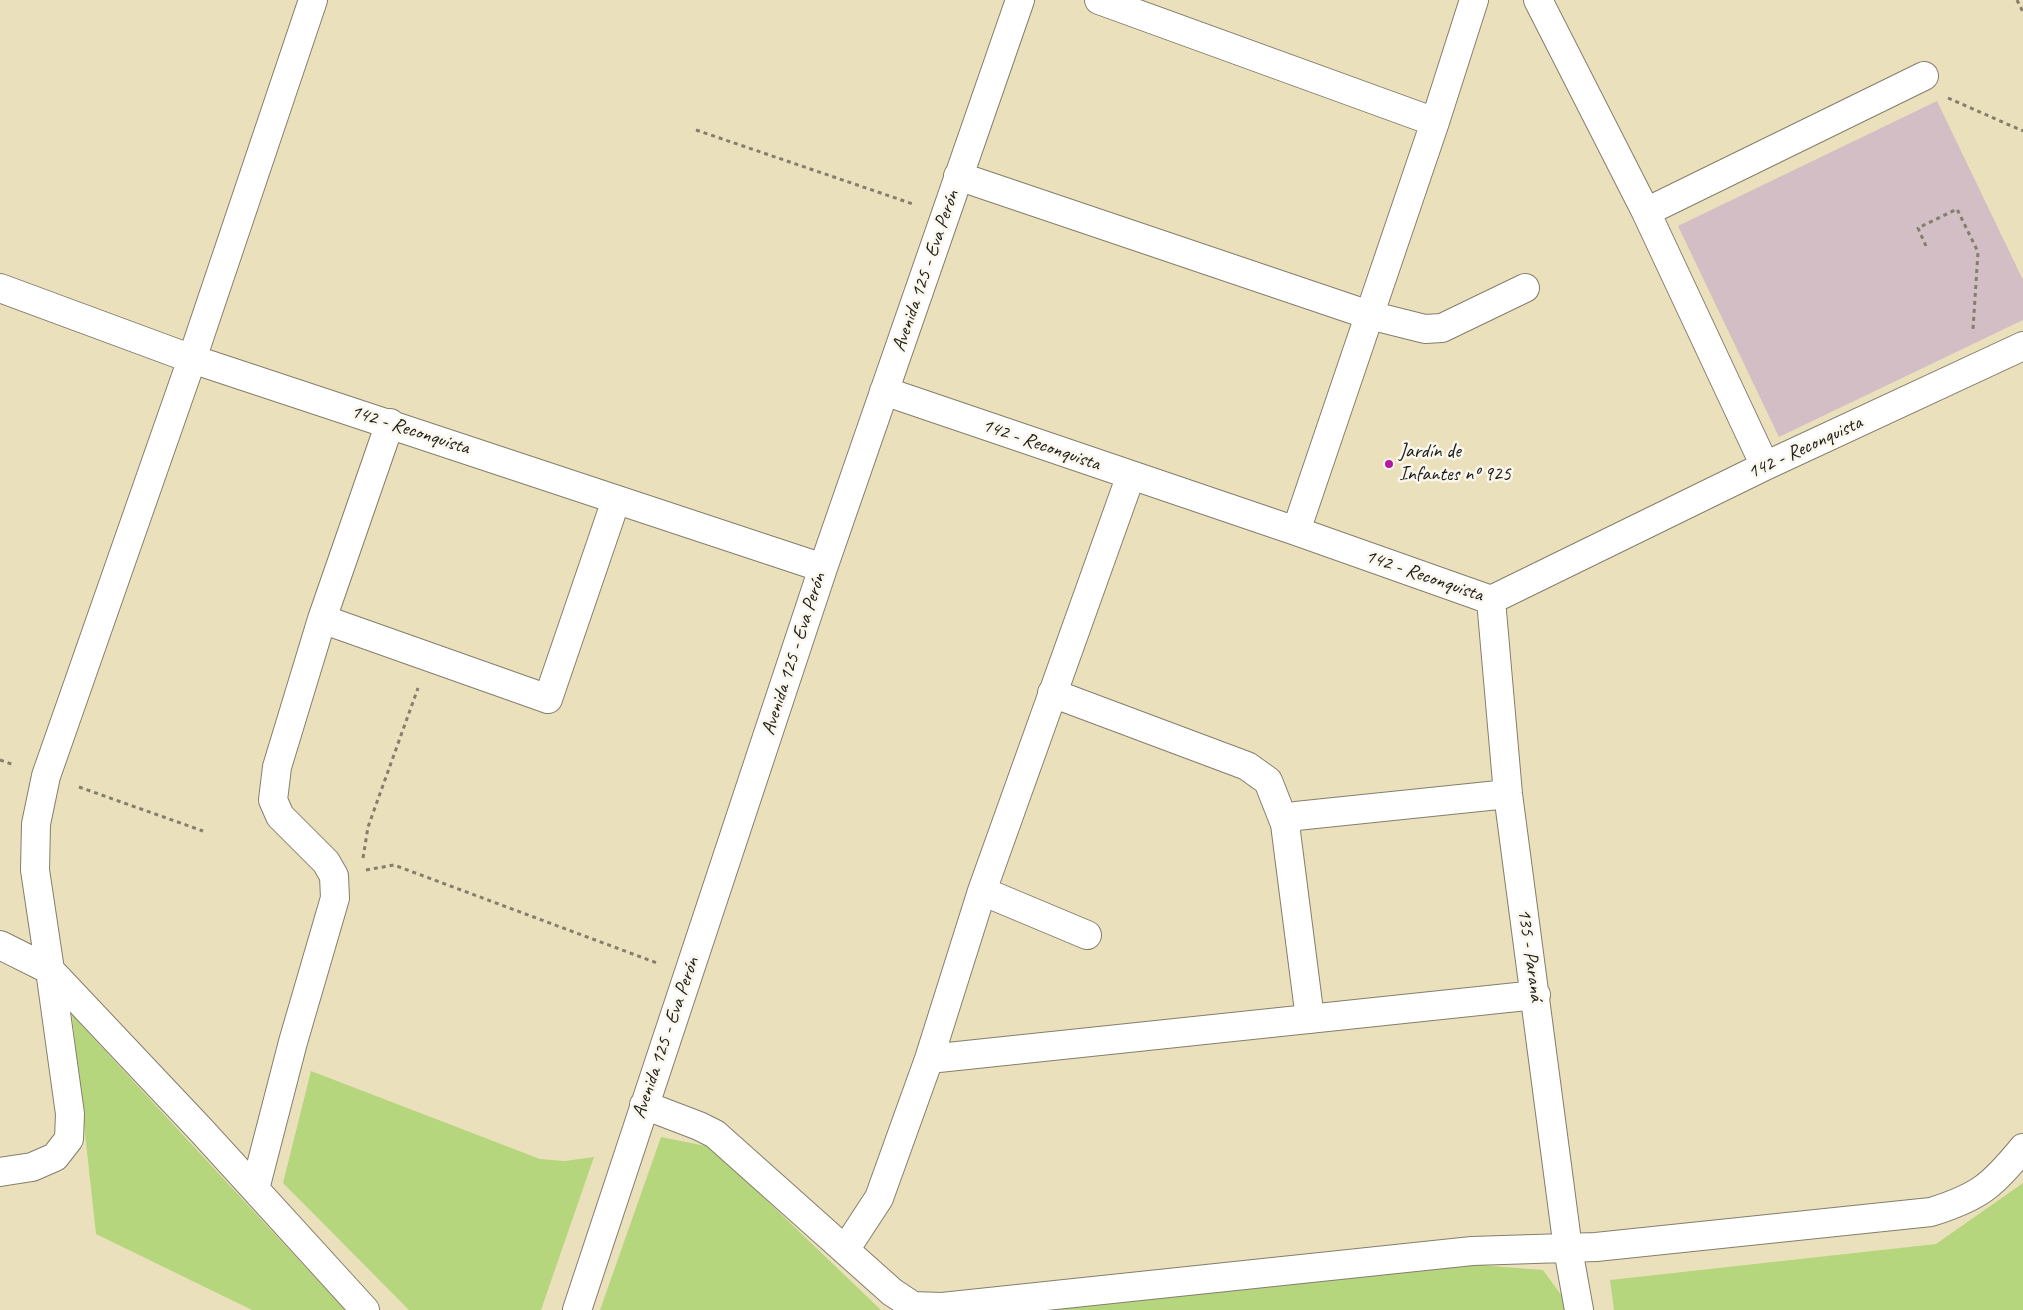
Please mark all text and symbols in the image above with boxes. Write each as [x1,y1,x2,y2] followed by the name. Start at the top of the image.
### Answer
[887,187,965,355] street label: Avenida 125 - Eva Perón
[348,399,472,461] street label: 142 - Reconquista
[1744,411,1866,485] street label: 142 - Reconquista
[979,414,1103,476] street label: 142 - Reconquista
[1399,440,1511,487] place label: Jardín de Infantes nº 925
[1383,458,1395,470] marker: Jardín de Infantes nº 925
[1362,545,1486,607] street label: 142 - Reconquista
[756,570,832,738] street label: Avenida 125 - Eva Perón
[1512,907,1548,1003] street label: 135 - Paraná
[627,954,705,1122] street label: Avenida 125 - Eva Perón

